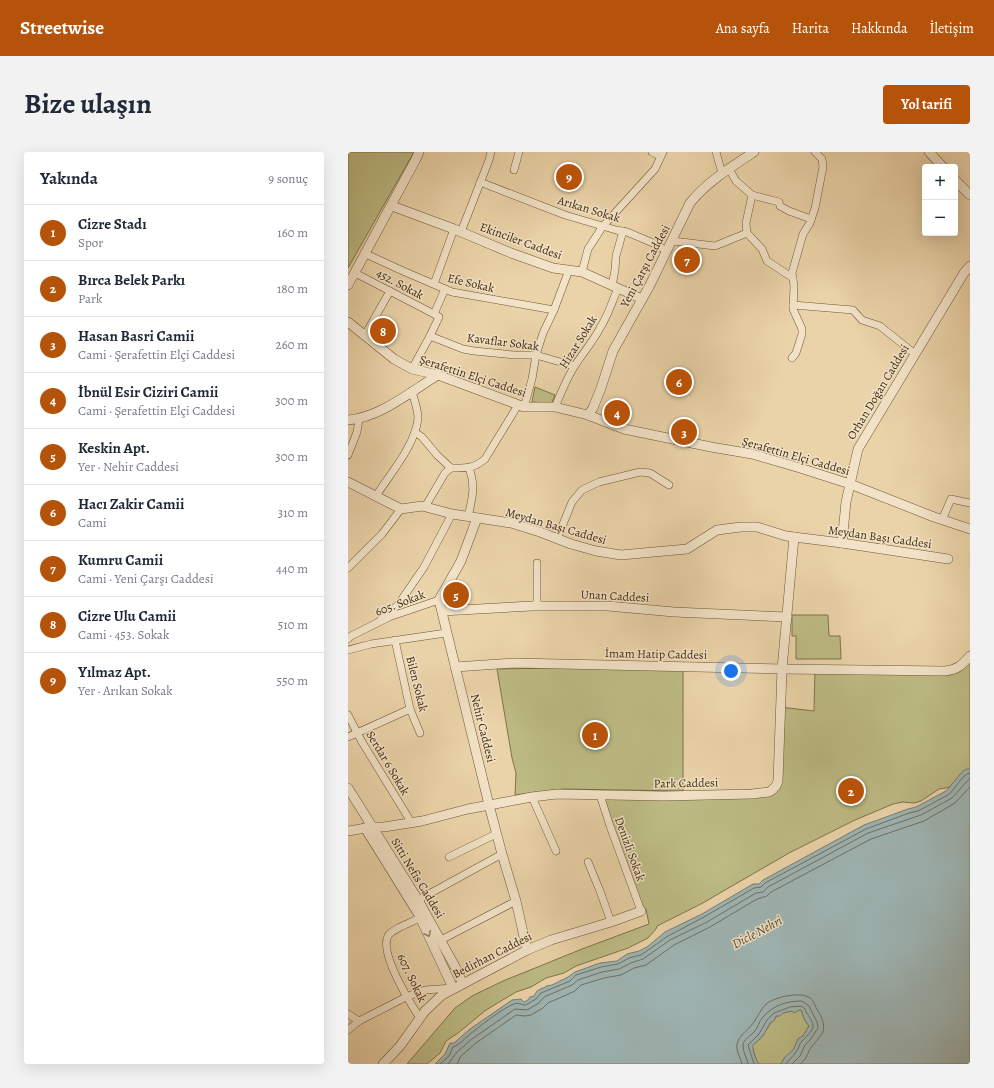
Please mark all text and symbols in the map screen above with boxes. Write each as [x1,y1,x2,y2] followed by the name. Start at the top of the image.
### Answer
[20,15,104,41] text: Streetwise
[716,19,770,38] text: Ana sayfa
[792,19,829,38] text: Harita
[851,19,907,38] text: Hakkında
[929,19,974,38] text: İletişim
[24,85,152,123] text: Bize ulaşın
[883,85,970,124] button: Yol tarifi
[556,162,582,192] pin: 9
[922,164,958,236] map controls
[922,164,958,200] button: +
[40,167,98,190] text: Yakında
[268,170,308,187] text: 9 sonuç
[555,192,622,226] street label: Arıkan Sokak
[922,200,958,236] button: −
[78,214,147,234] text: Cizre Stadı
[478,219,564,263] street label: Ekinciler Caddesi
[616,222,674,311] street label: Yeni Çarşı Caddesi
[51,224,55,241] text: 1
[277,224,308,241] text: 160 m
[78,234,103,251] text: Spor
[674,245,700,275] pin: 7
[374,265,427,303] street label: 452. Sokak
[78,270,185,290] text: Bırca Belek Parkı
[446,270,496,296] street label: Efe Sokak
[50,280,56,297] text: 2
[277,280,308,297] text: 180 m
[78,290,102,307] text: Park
[555,312,601,372] street label: Hizar Sokak
[370,316,396,346] pin: 8
[78,326,194,346] text: Hasan Basri Camii
[466,330,540,354] street label: Kavaflar Sokak
[50,336,56,353] text: 3
[275,336,308,353] text: 260 m
[843,341,913,443] street label: Orhan Doğan Caddesi
[78,346,235,363] text: Cami · Şerafettin Elçi Caddesi
[418,351,528,401] street label: Şerafettin Elçi Caddesi
[666,367,692,397] pin: 6
[78,382,218,402] text: İbnül Esir Ciziri Camii
[50,392,56,409] text: 4
[275,392,308,409] text: 300 m
[604,398,630,428] pin: 4
[78,402,235,419] text: Cami · Şerafettin Elçi Caddesi
[671,417,697,447] pin: 3
[740,433,852,479] street label: Şerafettin Elçi Caddesi
[78,438,150,458] text: Keskin Apt.
[50,448,56,465] text: 5
[275,448,308,465] text: 300 m
[78,458,179,475] text: Yer · Nehir Caddesi
[78,494,184,514] text: Hacı Zakir Camii
[50,504,56,521] text: 6
[278,504,308,521] text: 310 m
[504,504,608,548] street label: Meydan Başı Caddesi
[78,514,107,531] text: Cami
[827,522,933,552] street label: Meydan Başı Caddesi
[78,550,163,570] text: Kumru Camii
[50,560,56,577] text: 7
[276,560,308,577] text: 440 m
[78,570,214,587] text: Cami · Yeni Çarşı Caddesi
[443,580,469,610] pin: 5
[373,586,427,620] street label: 605. Sokak
[580,586,650,606] street label: Unan Caddesi
[78,606,176,626] text: Cizre Ulu Camii
[50,616,56,633] text: 8
[278,616,308,633] text: 510 m
[78,626,169,643] text: Cami · 453. Sokak
[605,645,707,663] street label: İmam Hatip Caddesi
[402,654,432,714] street label: Bilen Sokak
[721,661,741,681] your location
[78,662,151,682] text: Yılmaz Apt.
[50,672,56,689] text: 9
[277,672,308,689] text: 550 m
[78,682,173,699] text: Yer · Arıkan Sokak
[467,692,499,764] street label: Nehir Caddesi
[582,720,608,750] pin: 1
[363,728,413,798] street label: Serdar 6 Sokak
[654,774,718,792] street label: Park Caddesi
[838,776,864,806] pin: 2
[611,815,649,883] street label: Denizli Sokak
[388,835,448,921] street label: Sitti Nefis Caddesi
[729,911,786,952] water label: Dicle Nehri
[449,928,535,982] street label: Bedirhan Caddesi
[423,929,431,937] one-way arrow
[393,951,431,1005] street label: 607. Sokak

